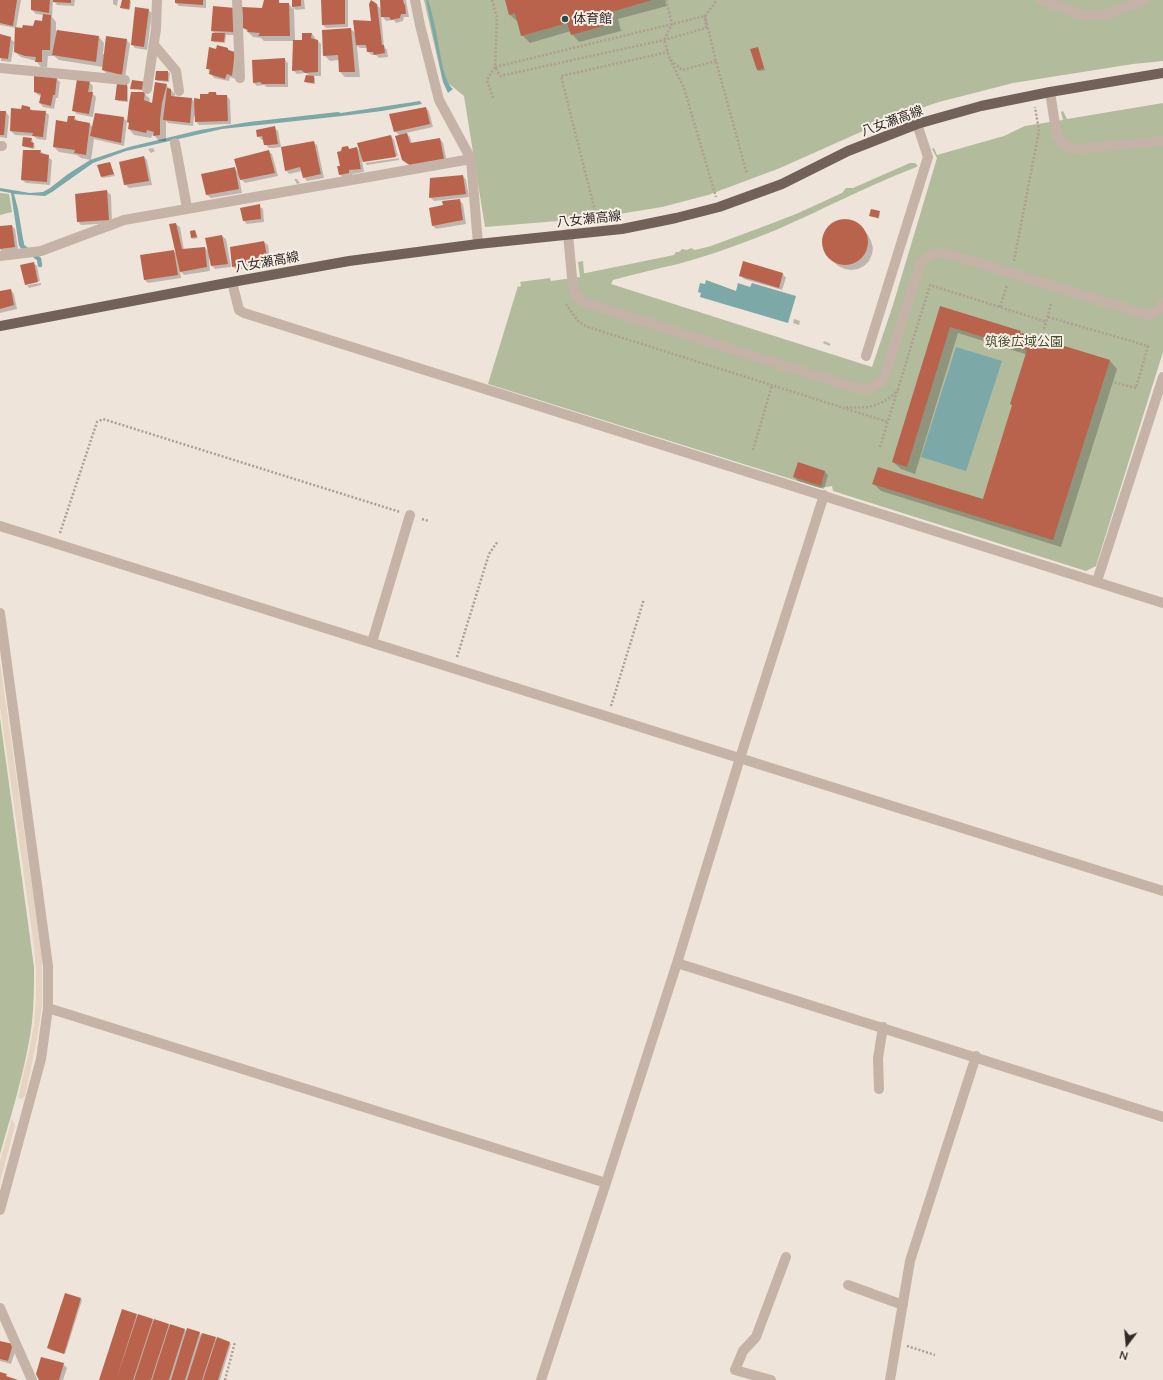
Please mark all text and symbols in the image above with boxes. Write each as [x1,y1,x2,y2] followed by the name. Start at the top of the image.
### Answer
[573,11,612,27] place label: 体育館
[560,14,570,24] marker: 体育館
[859,103,925,139] street label: 八女瀬高線
[556,208,622,230] street label: 八女瀬高線
[234,249,300,275] street label: 八女瀬高線
[985,334,1063,350] park label: 筑後広域公園
[1107,1324,1147,1364] north arrow
[1118,1349,1129,1363] text: N

